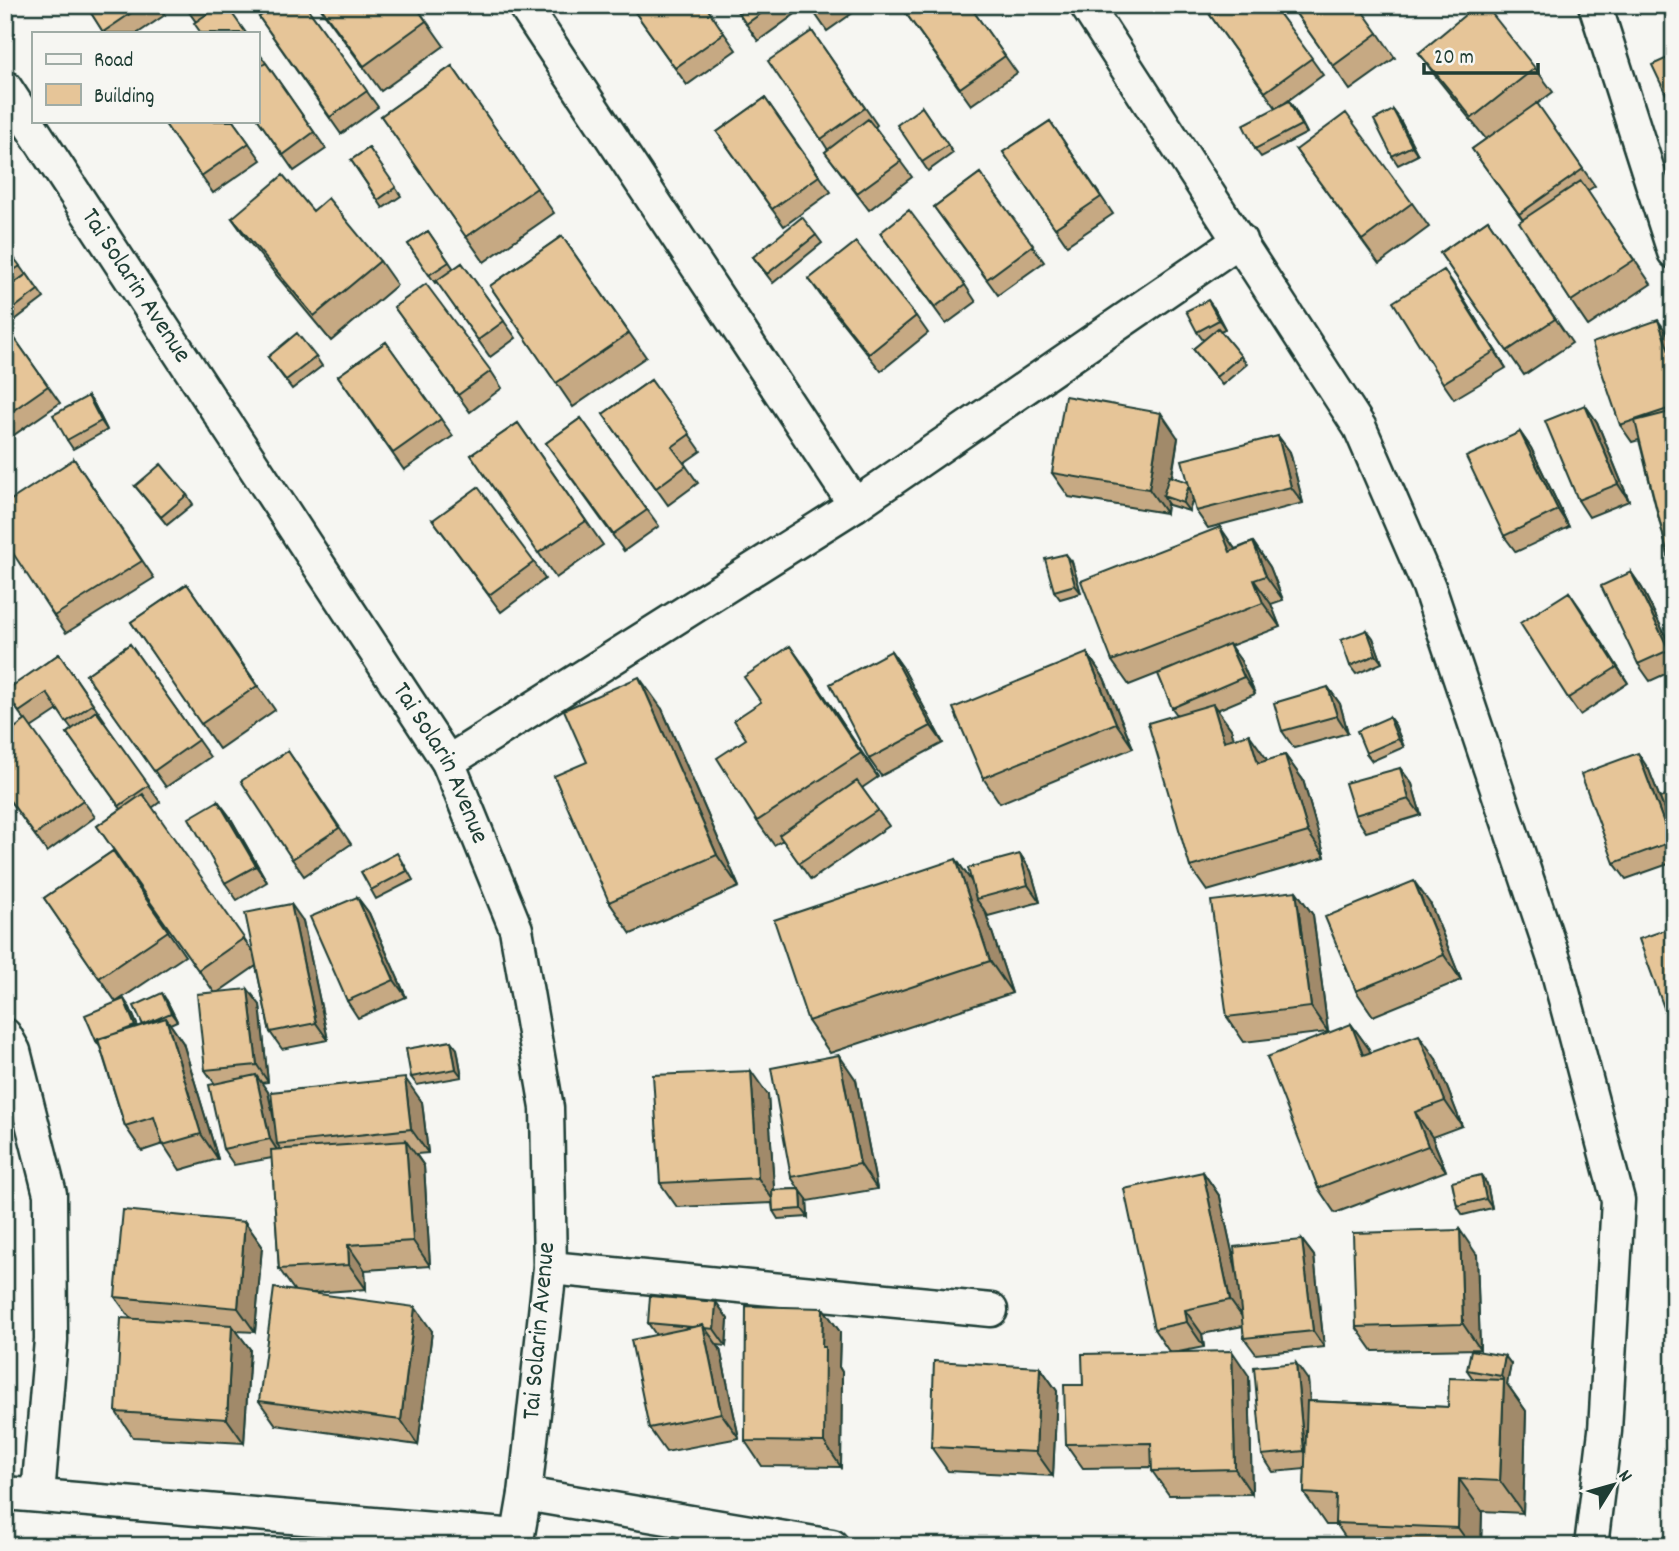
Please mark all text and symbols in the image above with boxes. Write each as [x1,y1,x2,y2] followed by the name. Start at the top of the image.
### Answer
[32,32,259,122] legend
[1424,32,1537,76] scale bar
[1434,44,1474,74] text: 20 m
[94,47,133,77] text: Road
[94,83,154,113] text: Building
[71,201,200,371] street label: Tai Solarin Avenue
[382,675,498,849] street label: Tai Solarin Avenue
[514,1241,566,1421] street label: Tai Solarin Avenue
[1578,1450,1648,1520] north arrow
[1610,1465,1637,1489] text: N

